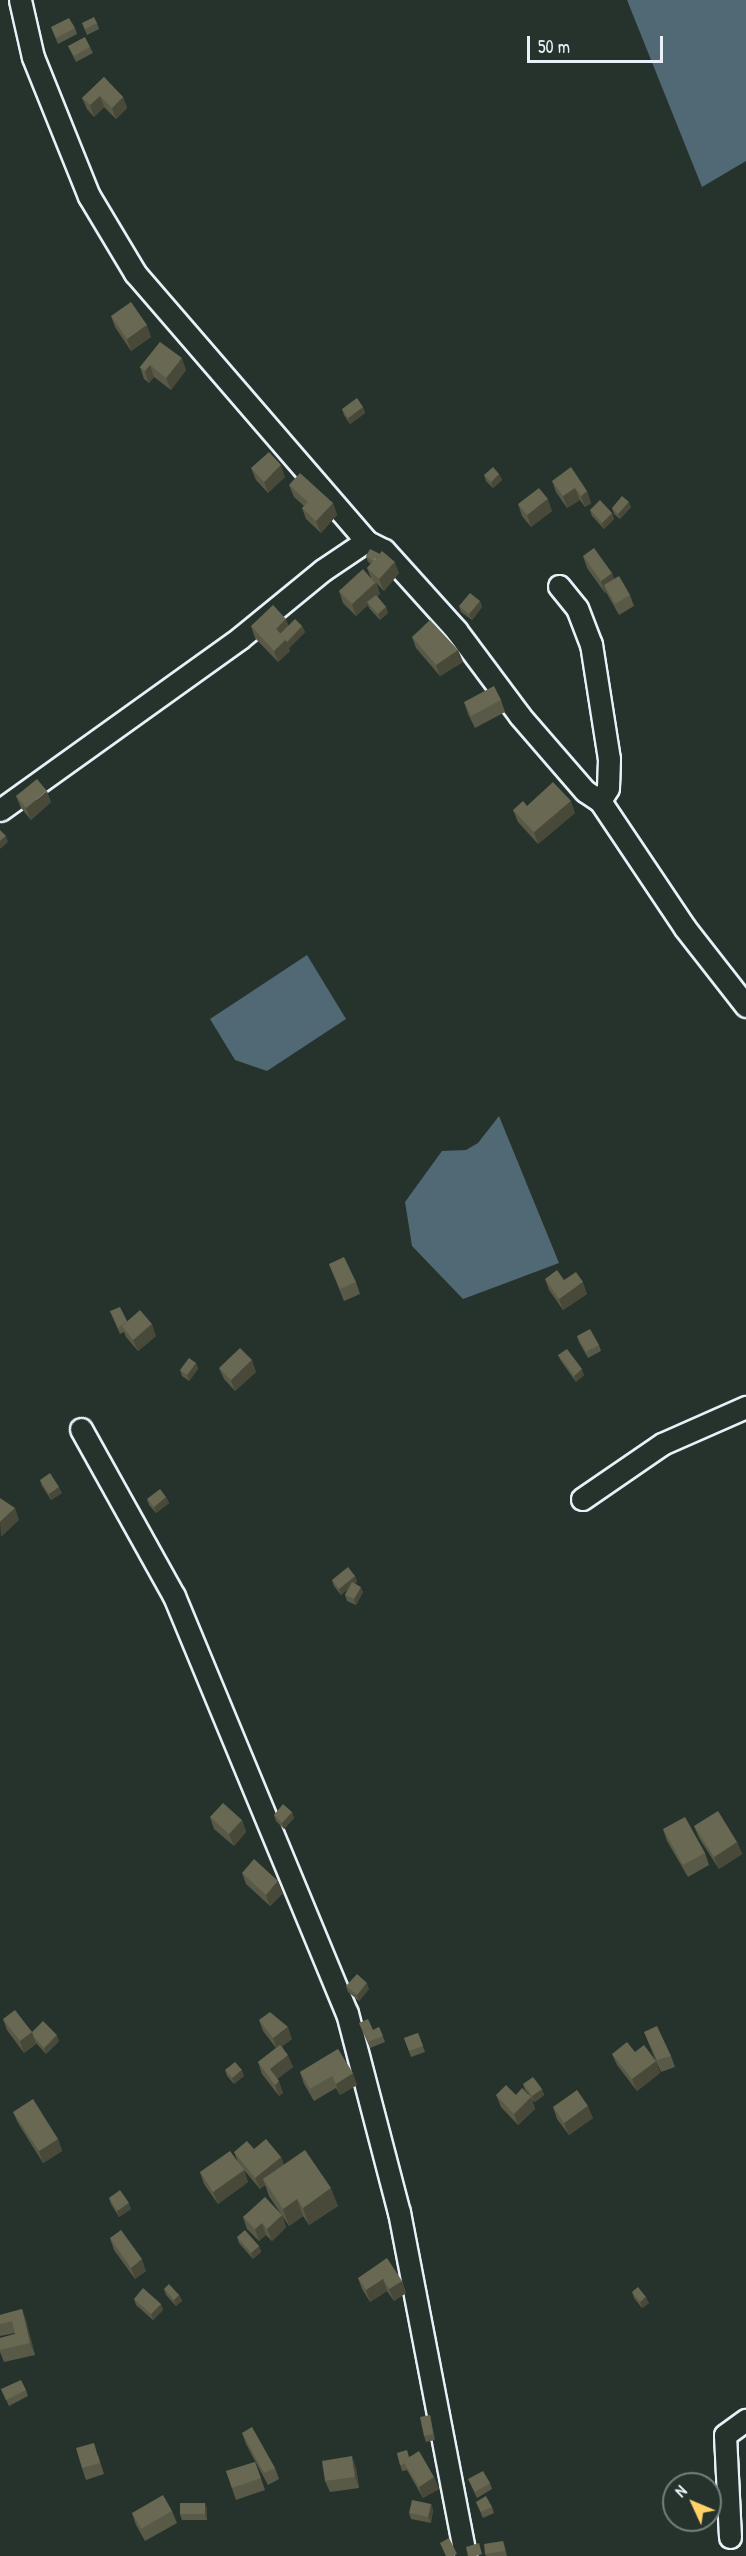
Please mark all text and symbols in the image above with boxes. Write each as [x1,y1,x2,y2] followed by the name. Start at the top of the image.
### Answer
[530,24,666,62] scale bar
[538,34,570,59] text: 50 m
[662,2472,722,2532] north arrow
[670,2480,691,2502] text: N

